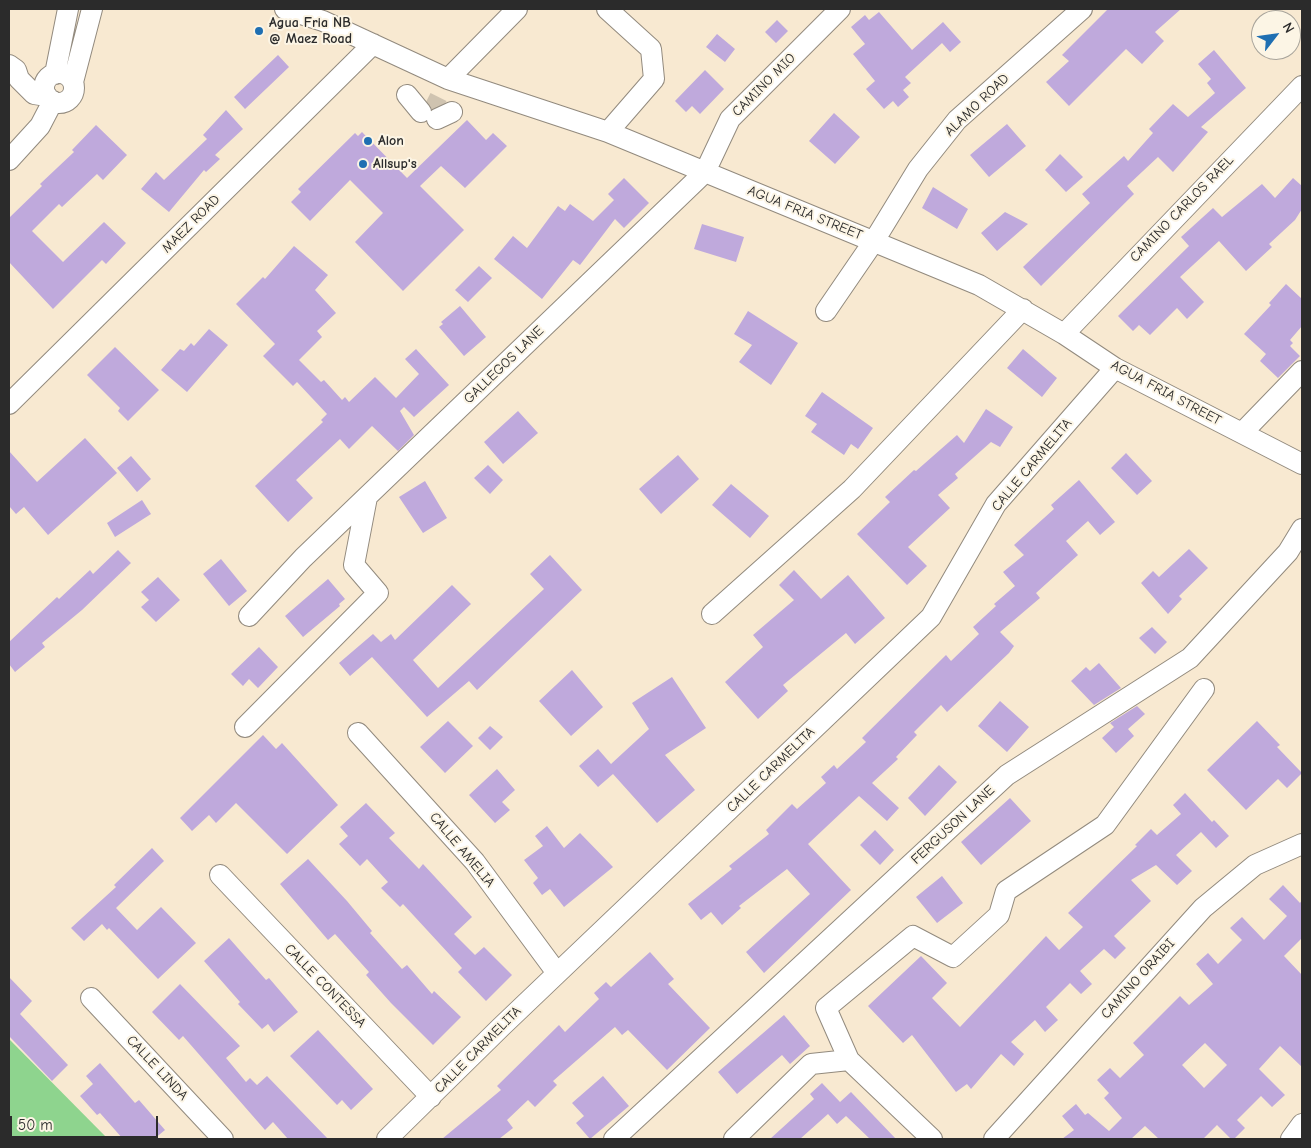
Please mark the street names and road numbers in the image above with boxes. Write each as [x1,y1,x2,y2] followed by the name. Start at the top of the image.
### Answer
[729,50,799,120] street label: CAMINO MIO
[941,70,1013,140] street label: ALAMO ROAD
[1127,152,1237,266] street label: CAMINO CARLOS RAEL
[745,182,865,244] street label: AGUA FRIA STREET
[158,191,224,257] street label: MAEZ ROAD
[461,323,547,407] street label: GALLEGOS LANE
[1108,357,1224,429] street label: AGUA FRIA STREET
[988,415,1076,515] street label: CALLE CARMELITA
[724,724,818,816] street label: CALLE CARMELITA
[908,782,998,868] street label: FERGUSON LANE
[426,809,498,891] street label: CALLE AMELIA
[1098,935,1178,1023] street label: CAMINO ORAIBI
[281,941,369,1031] street label: CALLE CONTESSA
[431,1003,525,1097] street label: CALLE CARMELITA
[123,1032,191,1104] street label: CALLE LINDA

